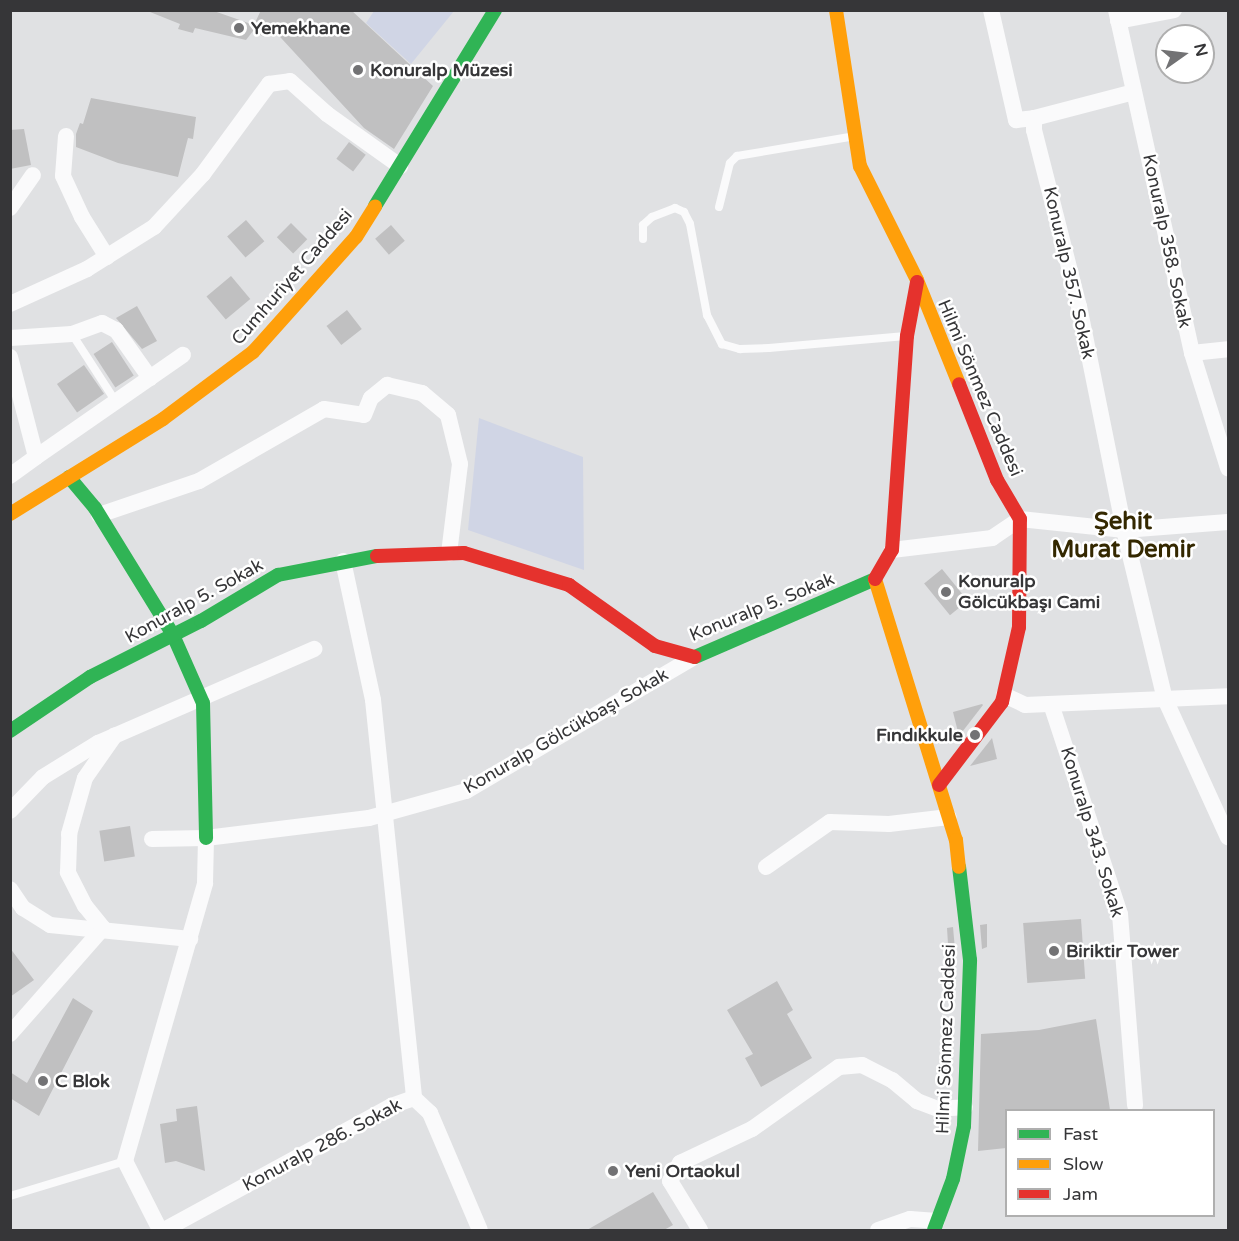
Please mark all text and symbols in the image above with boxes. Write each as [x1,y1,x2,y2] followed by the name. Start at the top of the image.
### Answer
[251,17,350,39] place label: Yemekhane
[232,21,246,35] marker: Yemekhane
[1155,24,1215,84] north arrow
[1189,41,1212,59] text: N
[370,59,513,81] place label: Konuralp Müzesi
[351,63,365,77] marker: Konuralp Müzesi
[1138,152,1196,330] street label: Konuralp 358. Sokak
[1039,185,1099,361] street label: Konuralp 357. Sokak
[227,205,357,349] street label: Cumhuriyet Caddesi
[933,296,1027,480] street label: Hilmi Sönmez Caddesi
[1051,508,1195,564] district label: Şehit Murat Demir
[121,554,267,648] street label: Konuralp 5. Sokak
[686,568,838,646] street label: Konuralp 5. Sokak
[958,571,1100,614] place label: Konuralp Gölcükbaşı Cami
[939,585,953,599] marker: Konuralp Gölcükbaşı Cami
[460,663,672,799] street label: Konuralp Gölcükbaşı Sokak
[876,724,963,746] place label: Fındıkkule
[968,728,982,742] marker: Fındıkkule
[1056,744,1128,920] street label: Konuralp 343. Sokak
[1066,940,1179,962] place label: Biriktir Tower
[932,944,960,1134] street label: Hilmi Sönmez Caddesi
[1047,944,1061,958] marker: Biriktir Tower
[55,1070,110,1092] place label: C Blok
[36,1074,50,1088] marker: C Blok
[239,1094,405,1196] street label: Konuralp 286. Sokak
[1005,1109,1215,1217] legend
[1063,1123,1098,1145] text: Fast
[1063,1153,1104,1175] text: Slow
[625,1160,740,1182] place label: Yeni Ortaokul
[606,1164,620,1178] marker: Yeni Ortaokul
[1063,1183,1098,1205] text: Jam

